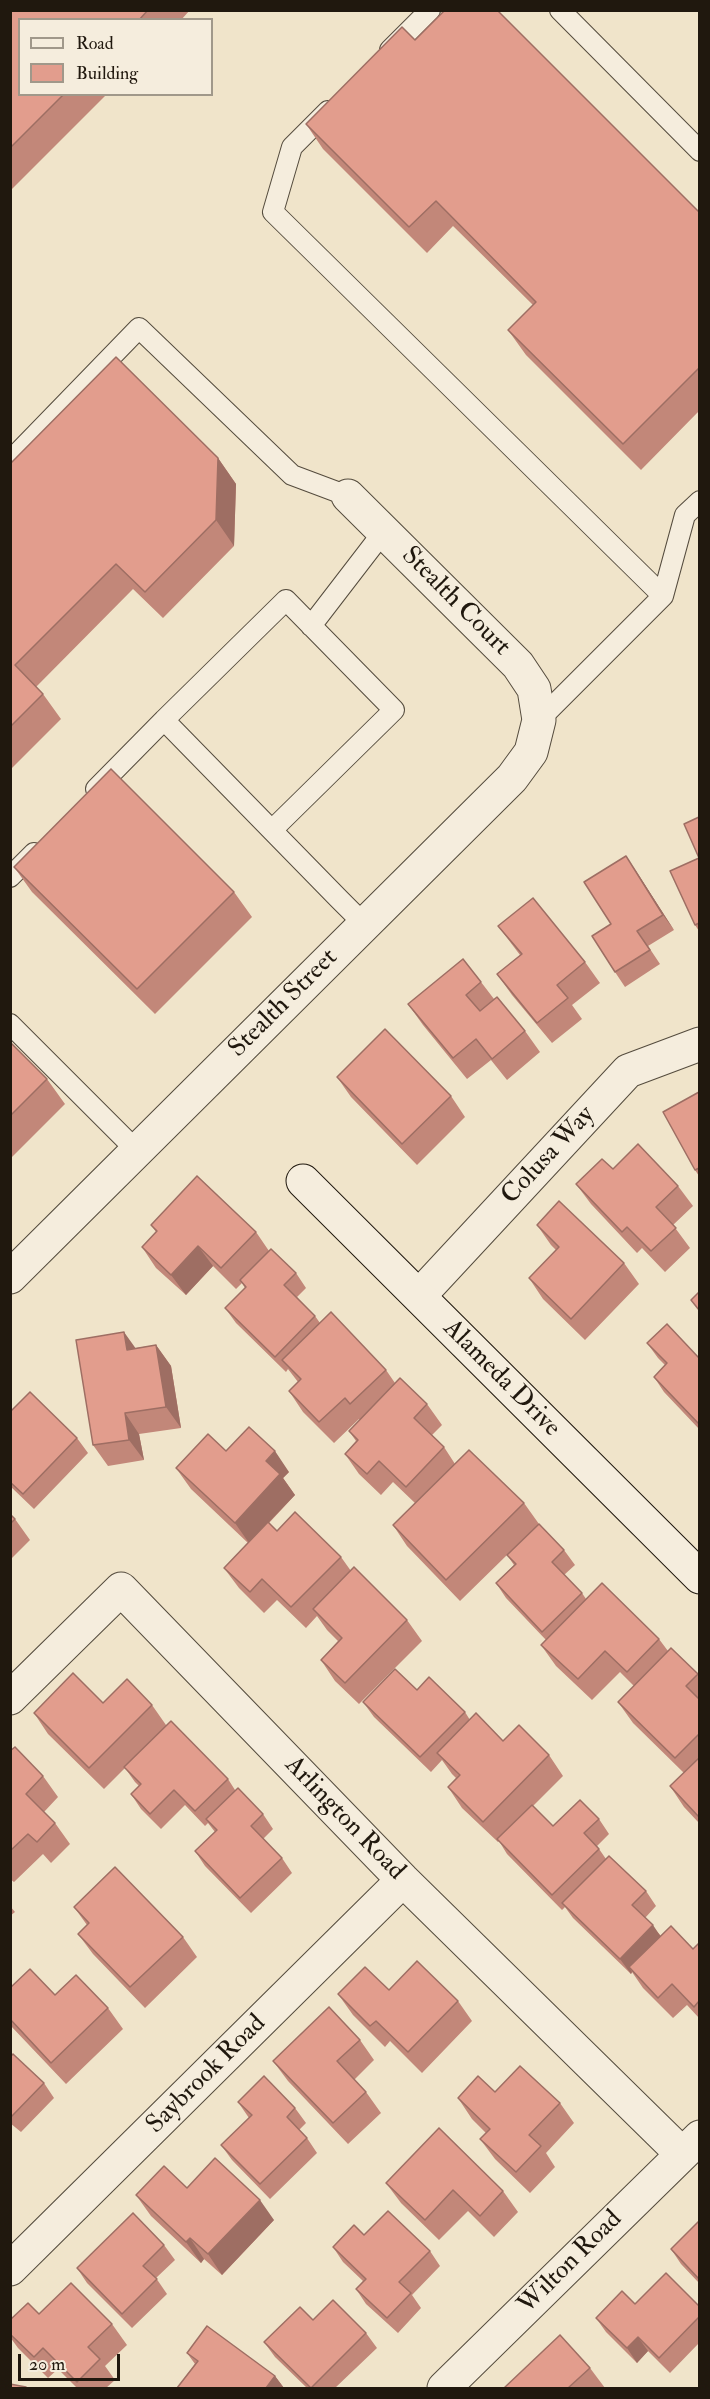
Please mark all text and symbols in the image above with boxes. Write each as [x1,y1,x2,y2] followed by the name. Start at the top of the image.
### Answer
[18,18,213,96] legend
[76,32,114,55] text: Road
[76,62,138,85] text: Building
[394,541,516,663] street label: Stealth Court
[223,943,345,1065] street label: Stealth Street
[496,1101,602,1211] street label: Colusa Way
[436,1314,566,1444] street label: Alameda Drive
[277,1751,411,1887] street label: Arlington Road
[141,2009,273,2141] street label: Saybrook Road
[513,2205,629,2321] street label: Wilton Road
[21,2342,123,2380] scale bar
[29,2353,65,2376] text: 20 m

